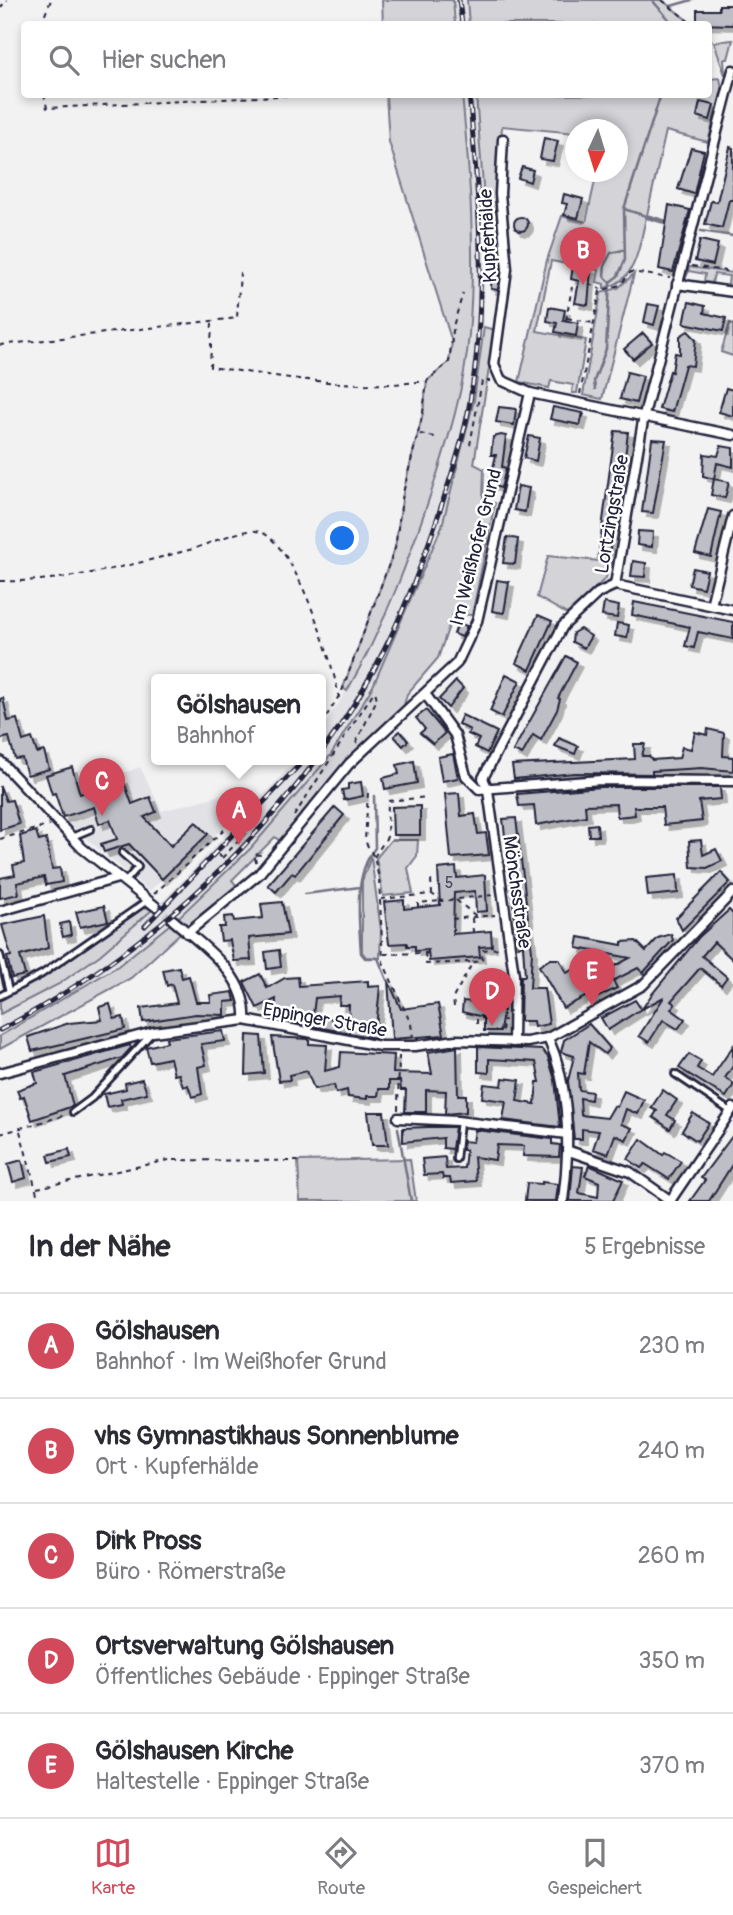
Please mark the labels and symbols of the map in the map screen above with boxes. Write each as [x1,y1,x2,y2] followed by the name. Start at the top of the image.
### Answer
[565,119,628,182] north arrow
[474,188,502,284] street label: Kupferhälde
[560,227,606,285] pin: B
[590,452,634,575] street label: Lortzingstraße
[445,466,507,628] street label: Im Weißhofer Grund
[325,521,359,555] your location
[79,758,125,816] pin: C
[216,787,262,845] pin: A
[497,834,537,951] street label: Mönchsstraße
[445,873,453,893] house number: 5
[569,948,615,1006] pin: E
[469,968,515,1026] pin: D
[261,997,389,1043] street label: Eppinger Straße

